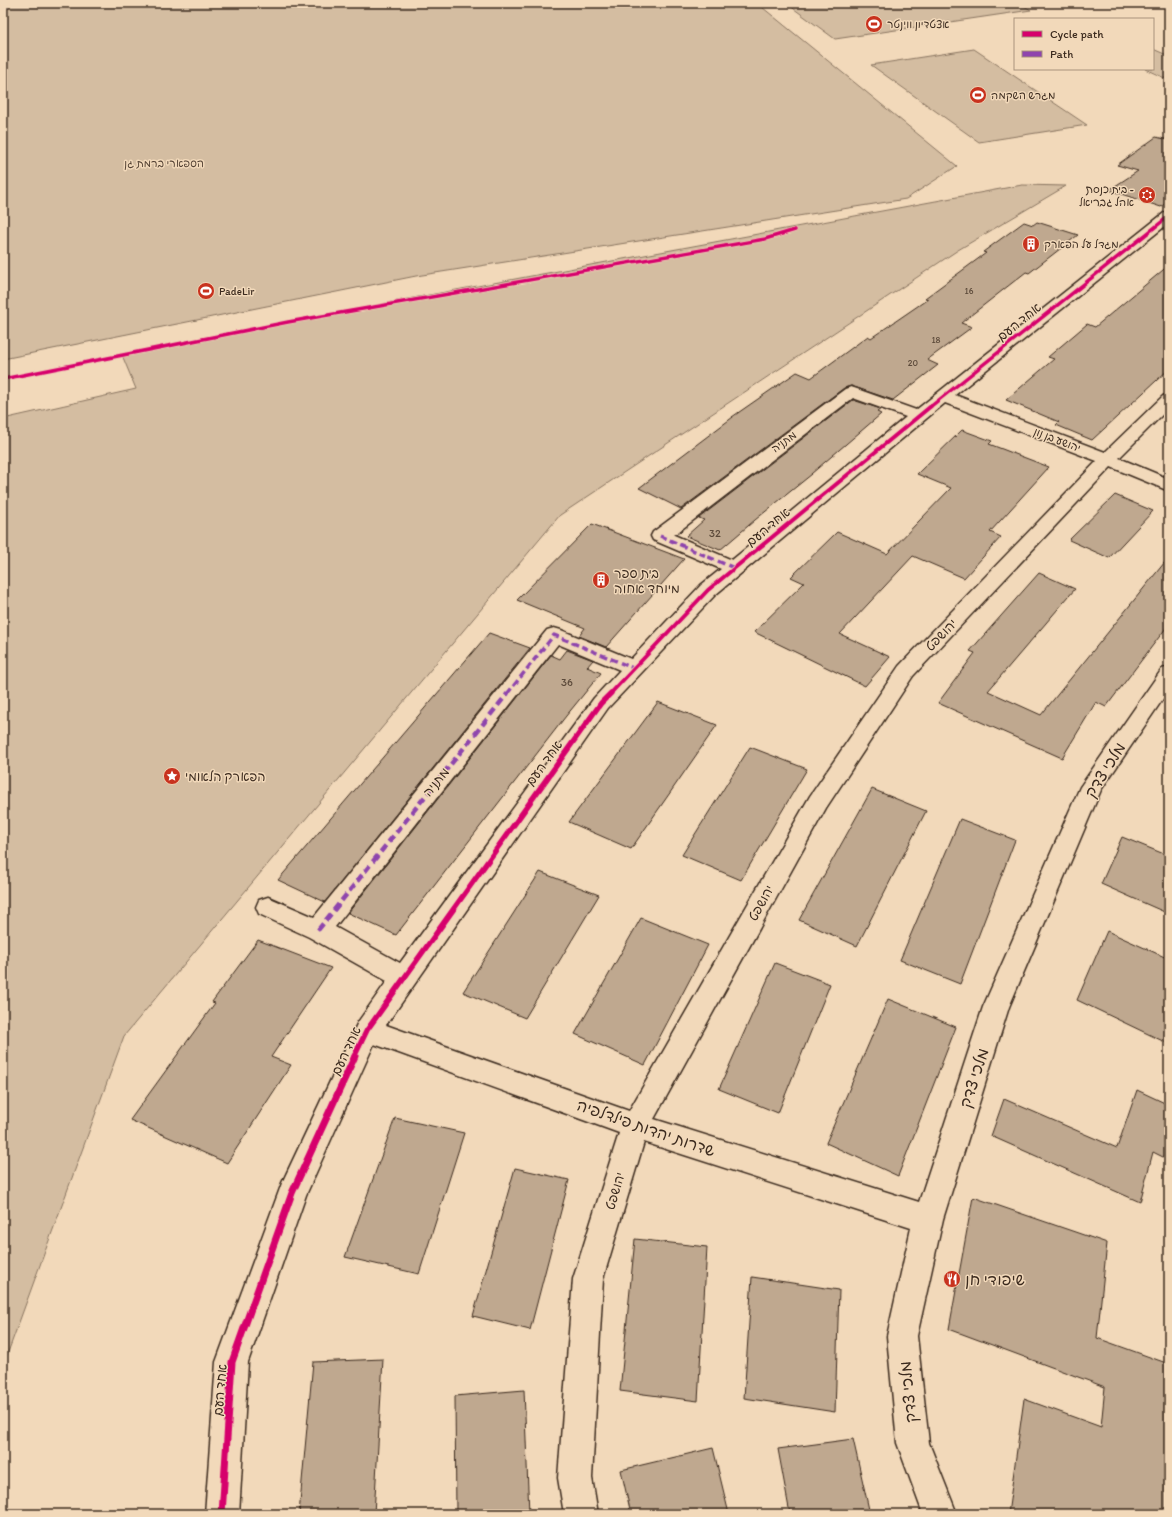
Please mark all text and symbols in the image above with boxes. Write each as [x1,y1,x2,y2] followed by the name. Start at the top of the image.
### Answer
[864,14,884,34] sports icon: אצטדיון ווינטר
[887,18,949,31] place label: אצטדיון ווינטר
[1014,18,1154,70] legend
[1050,27,1104,41] text: Cycle path
[1050,47,1073,61] text: Path
[968,85,988,105] sports icon: מגרש השקמה
[991,89,1055,102] place label: מגרש השקמה
[124,157,204,170] park label: הספארי ברמת גן
[1079,183,1135,209] place label: בית כנסת - אהל גבריאל
[1137,185,1157,205] synagogue icon: בית כנסת - אהל גבריאל
[1021,234,1041,254] building icon: מגדל על הפארק
[1044,238,1119,251] place label: מגדל על הפארק
[196,281,216,301] sports icon: PadeLir
[219,285,255,298] place label: PadeLir
[965,285,974,296] house number: 16
[994,300,1044,344] street label: אחד העם
[931,334,941,345] house number: 18
[908,357,919,368] house number: 20
[1032,425,1082,455] street label: יהושע בן נון
[769,428,799,456] street label: מתניה
[743,504,793,550] street label: אחד העם
[709,527,721,540] house number: 32
[614,566,680,596] place label: בית ספר מיוחד אחוה
[591,570,611,590] building icon: בית ספר מיוחד אחוה
[922,616,960,654] street label: יהושפט
[561,676,573,689] house number: 36
[523,737,566,789] street label: אחד העם
[1081,739,1129,801] street label: מלכי צדק
[420,765,452,799] street label: מתניה
[162,766,182,786] place icon: הפארק הלאומי
[185,769,266,784] place label: הפארק הלאומי
[745,883,777,923] street label: יהושפט
[328,1024,364,1078] street label: אחד העם
[955,1046,993,1110] street label: מלכי צדק
[574,1095,718,1161] street label: שדרות יהדות פילדלפיה
[602,1170,628,1212] street label: יהושפט
[942,1269,962,1289] restaurant icon: שיפודי חן
[965,1270,1025,1289] place label: שיפודי חן
[895,1360,921,1424] street label: מלכי צדק
[210,1363,230,1417] street label: אחד העם

